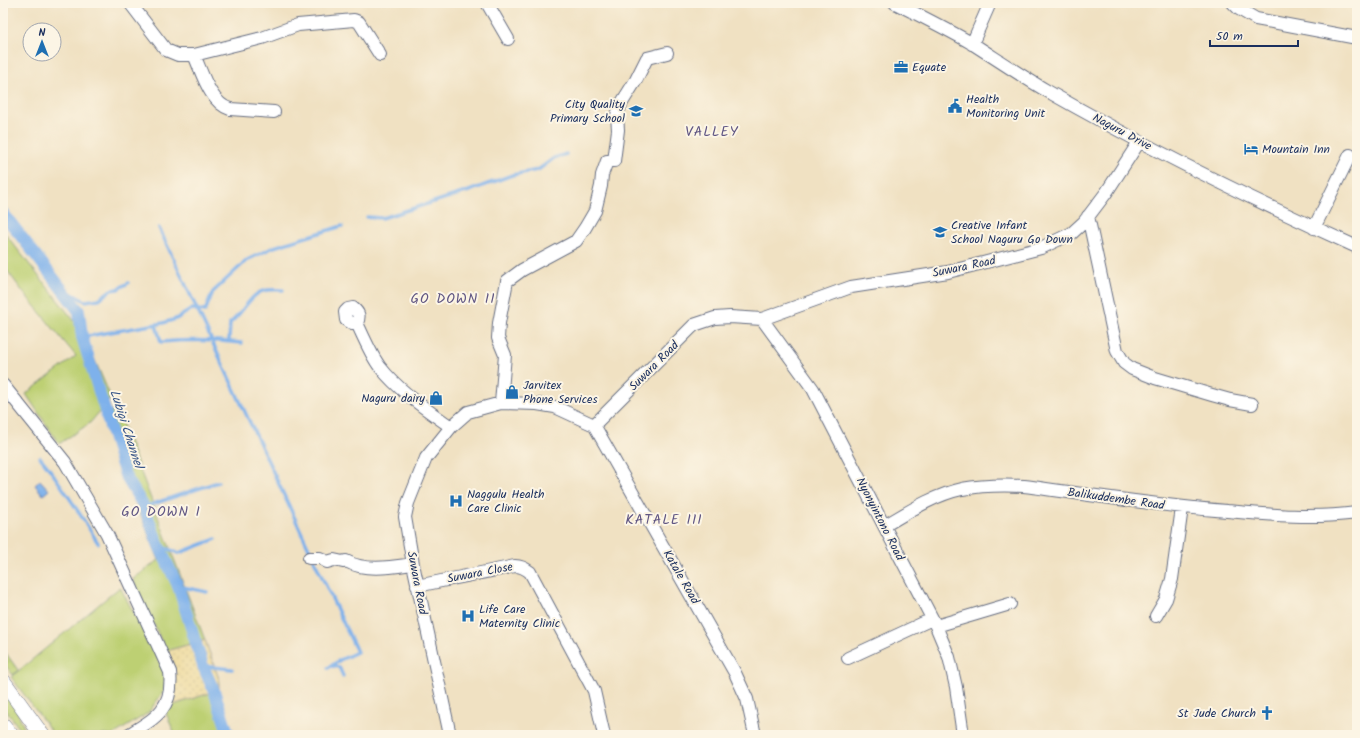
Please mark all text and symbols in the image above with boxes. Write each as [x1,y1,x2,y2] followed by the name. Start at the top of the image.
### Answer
[22,22,62,62] north arrow
[1210,22,1298,48] scale bar
[39,24,46,42] text: N
[1216,27,1243,46] text: 50 m
[912,58,947,77] place label: Equate
[893,59,909,75] office icon: Equate
[966,90,1045,123] place label: Health Monitoring Unit
[550,95,625,128] place label: City Quality Primary School
[947,98,963,114] public building icon: Health Monitoring Unit
[628,103,644,119] school or university icon: City Quality Primary School
[1089,108,1156,156] street label: Naguru Drive
[685,121,739,143] district label: VALLEY
[1262,140,1330,159] place label: Mountain Inn
[1243,141,1259,157] hotel icon: Mountain Inn
[951,216,1073,249] place label: Creative Infant School Naguru Go Down
[932,224,948,240] school or university icon: Creative Infant School Naguru Go Down
[931,251,998,283] street label: Suwara Road
[410,288,496,310] district label: GO DOWN II
[625,336,684,395] street label: Suwara Road
[523,376,598,409] place label: Jarvitex Phone Services
[504,384,520,400] shop icon: Jarvitex Phone Services
[103,387,149,474] water label: Lubigi Channel
[361,389,425,408] place label: Naguru dairy
[428,390,444,406] shop icon: Naguru dairy
[851,474,910,565] street label: Nyonyintono Road
[1066,483,1167,515] street label: Balikuddembe Road
[467,485,545,518] place label: Naggulu Health Care Clinic
[448,493,464,509] hospital icon: Naggulu Health Care Clinic
[121,501,201,523] district label: GO DOWN I
[625,509,703,531] district label: KATALE III
[658,546,705,609] street label: Katale Road
[402,550,433,617] street label: Suwara Road
[446,557,515,589] street label: Suwara Close
[479,600,560,633] place label: Life Care Maternity Clinic
[460,608,476,624] hospital icon: Life Care Maternity Clinic
[1177,704,1256,723] place label: St Jude Church
[1259,705,1275,721] church icon: St Jude Church

